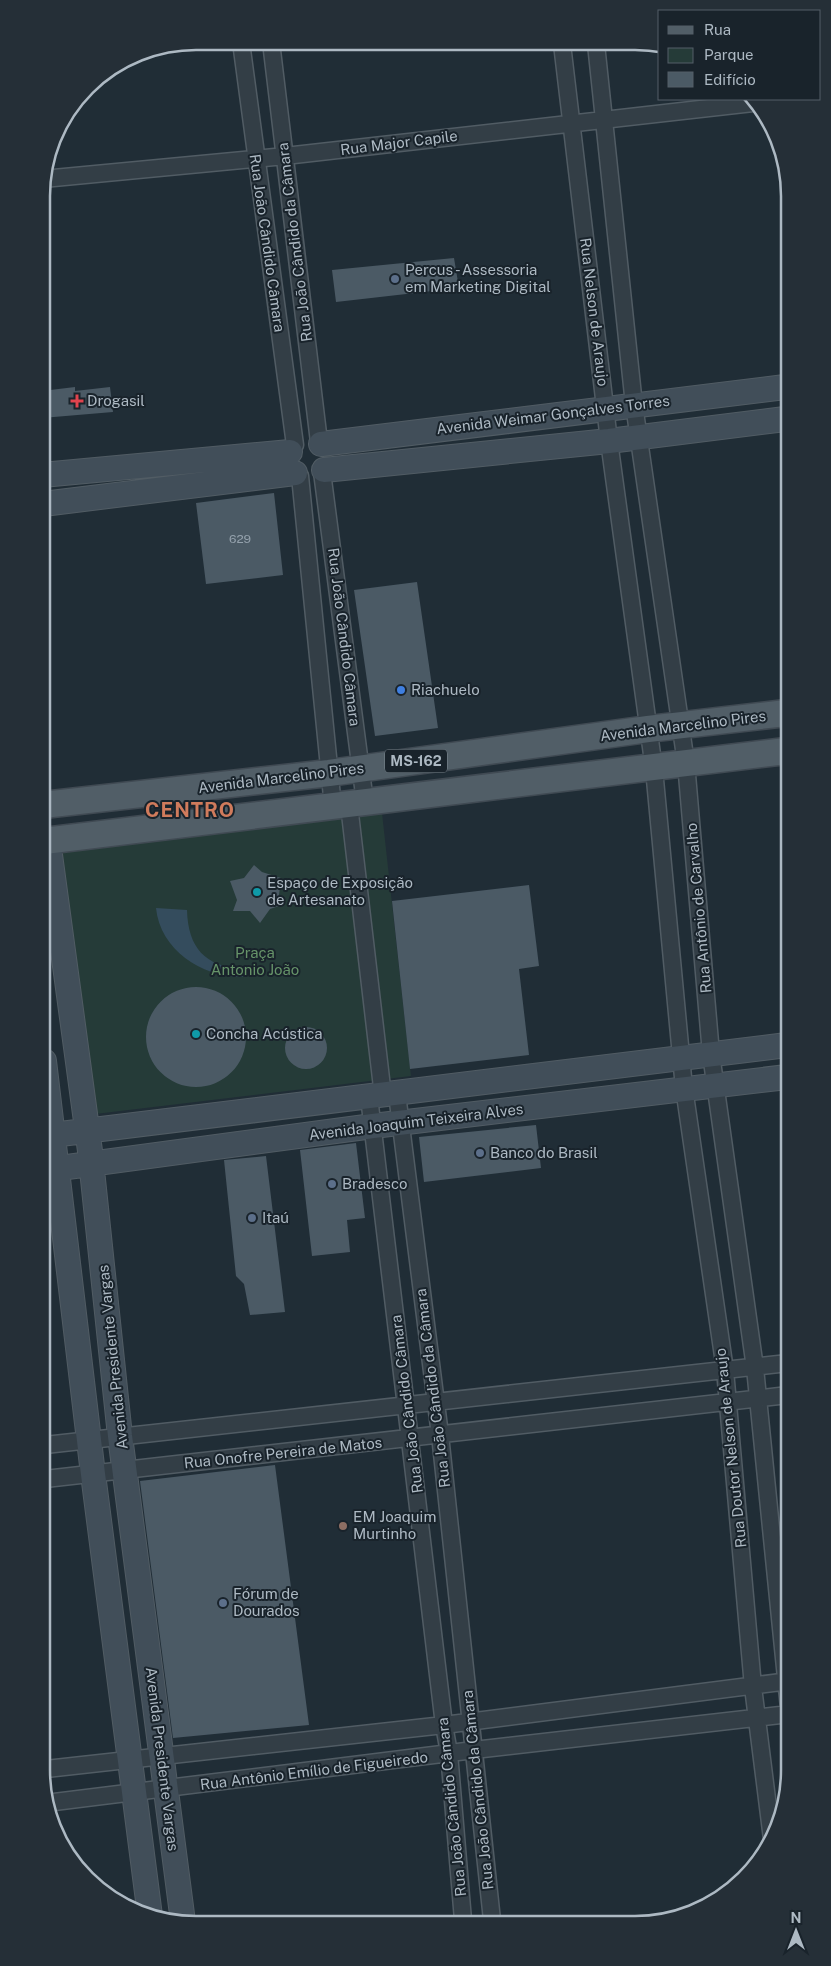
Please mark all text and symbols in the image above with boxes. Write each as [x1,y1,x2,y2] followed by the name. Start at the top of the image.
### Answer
[658,10,821,100] legend
[704,21,731,38] text: Rua
[704,46,754,63] text: Parque
[704,71,756,88] text: Edifício
[339,127,459,158] street label: Rua Major Capile
[274,142,315,343] street label: Rua João Cândido da Câmara
[247,153,288,333] street label: Rua João Cândido Câmara
[577,237,612,387] street label: Rua Nelson de Araujo
[405,261,551,295] place label: Percus - Assessoria em Marketing Digital
[389,273,401,285] marker: Percus - Assessoria em Marketing Digital
[87,392,145,409] place label: Drogasil
[435,392,671,437] street label: Avenida Weimar Gonçalves Torres
[71,395,83,407] marker: Drogasil
[229,532,251,546] house number: 629
[325,547,364,727] street label: Rua João Cândido Câmara
[411,681,480,698] place label: Riachuelo
[395,684,407,696] marker: Riachuelo
[599,707,767,744] street label: Avenida Marcelino Pires
[385,749,447,772] road number: MS-162
[197,759,365,796] street label: Avenida Marcelino Pires
[145,798,235,822] district label: CENTRO
[683,822,714,994] street label: Rua Antônio de Carvalho
[267,874,413,908] place label: Espaço de Exposição de Artesanato
[251,886,263,898] marker: Espaço de Exposição de Artesanato
[211,944,299,978] park label: Praça Antonio João
[206,1025,323,1042] place label: Concha Acústica
[190,1028,202,1040] marker: Concha Acústica
[308,1100,524,1143] street label: Avenida Joaquim Teixeira Alves
[490,1144,598,1161] place label: Banco do Brasil
[474,1147,486,1159] marker: Banco do Brasil
[342,1175,408,1192] place label: Bradesco
[326,1178,338,1190] marker: Bradesco
[262,1209,289,1226] place label: Itaú
[246,1212,258,1224] marker: Itaú
[94,1264,131,1450] street label: Avenida Presidente Vargas
[412,1288,453,1489] street label: Rua João Cândido da Câmara
[387,1314,426,1494] street label: Rua João Cândido Câmara
[712,1347,749,1549] street label: Rua Doutor Nelson de Araujo
[183,1434,383,1471] street label: Rua Onofre Pereira de Matos
[353,1508,436,1542] place label: EM Joaquim Murtinho
[337,1520,349,1532] marker: EM Joaquim Murtinho
[233,1585,300,1619] place label: Fórum de Dourados
[217,1597,229,1609] marker: Fórum de Dourados
[143,1666,182,1852] street label: Avenida Presidente Vargas
[459,1689,496,1891] street label: Rua João Cândido da Câmara
[434,1717,469,1897] street label: Rua João Cândido Câmara
[199,1748,429,1793] street label: Rua Antônio Emílio de Figueiredo
[771,1906,821,1956] north arrow
[791,1910,801,1926] text: N

